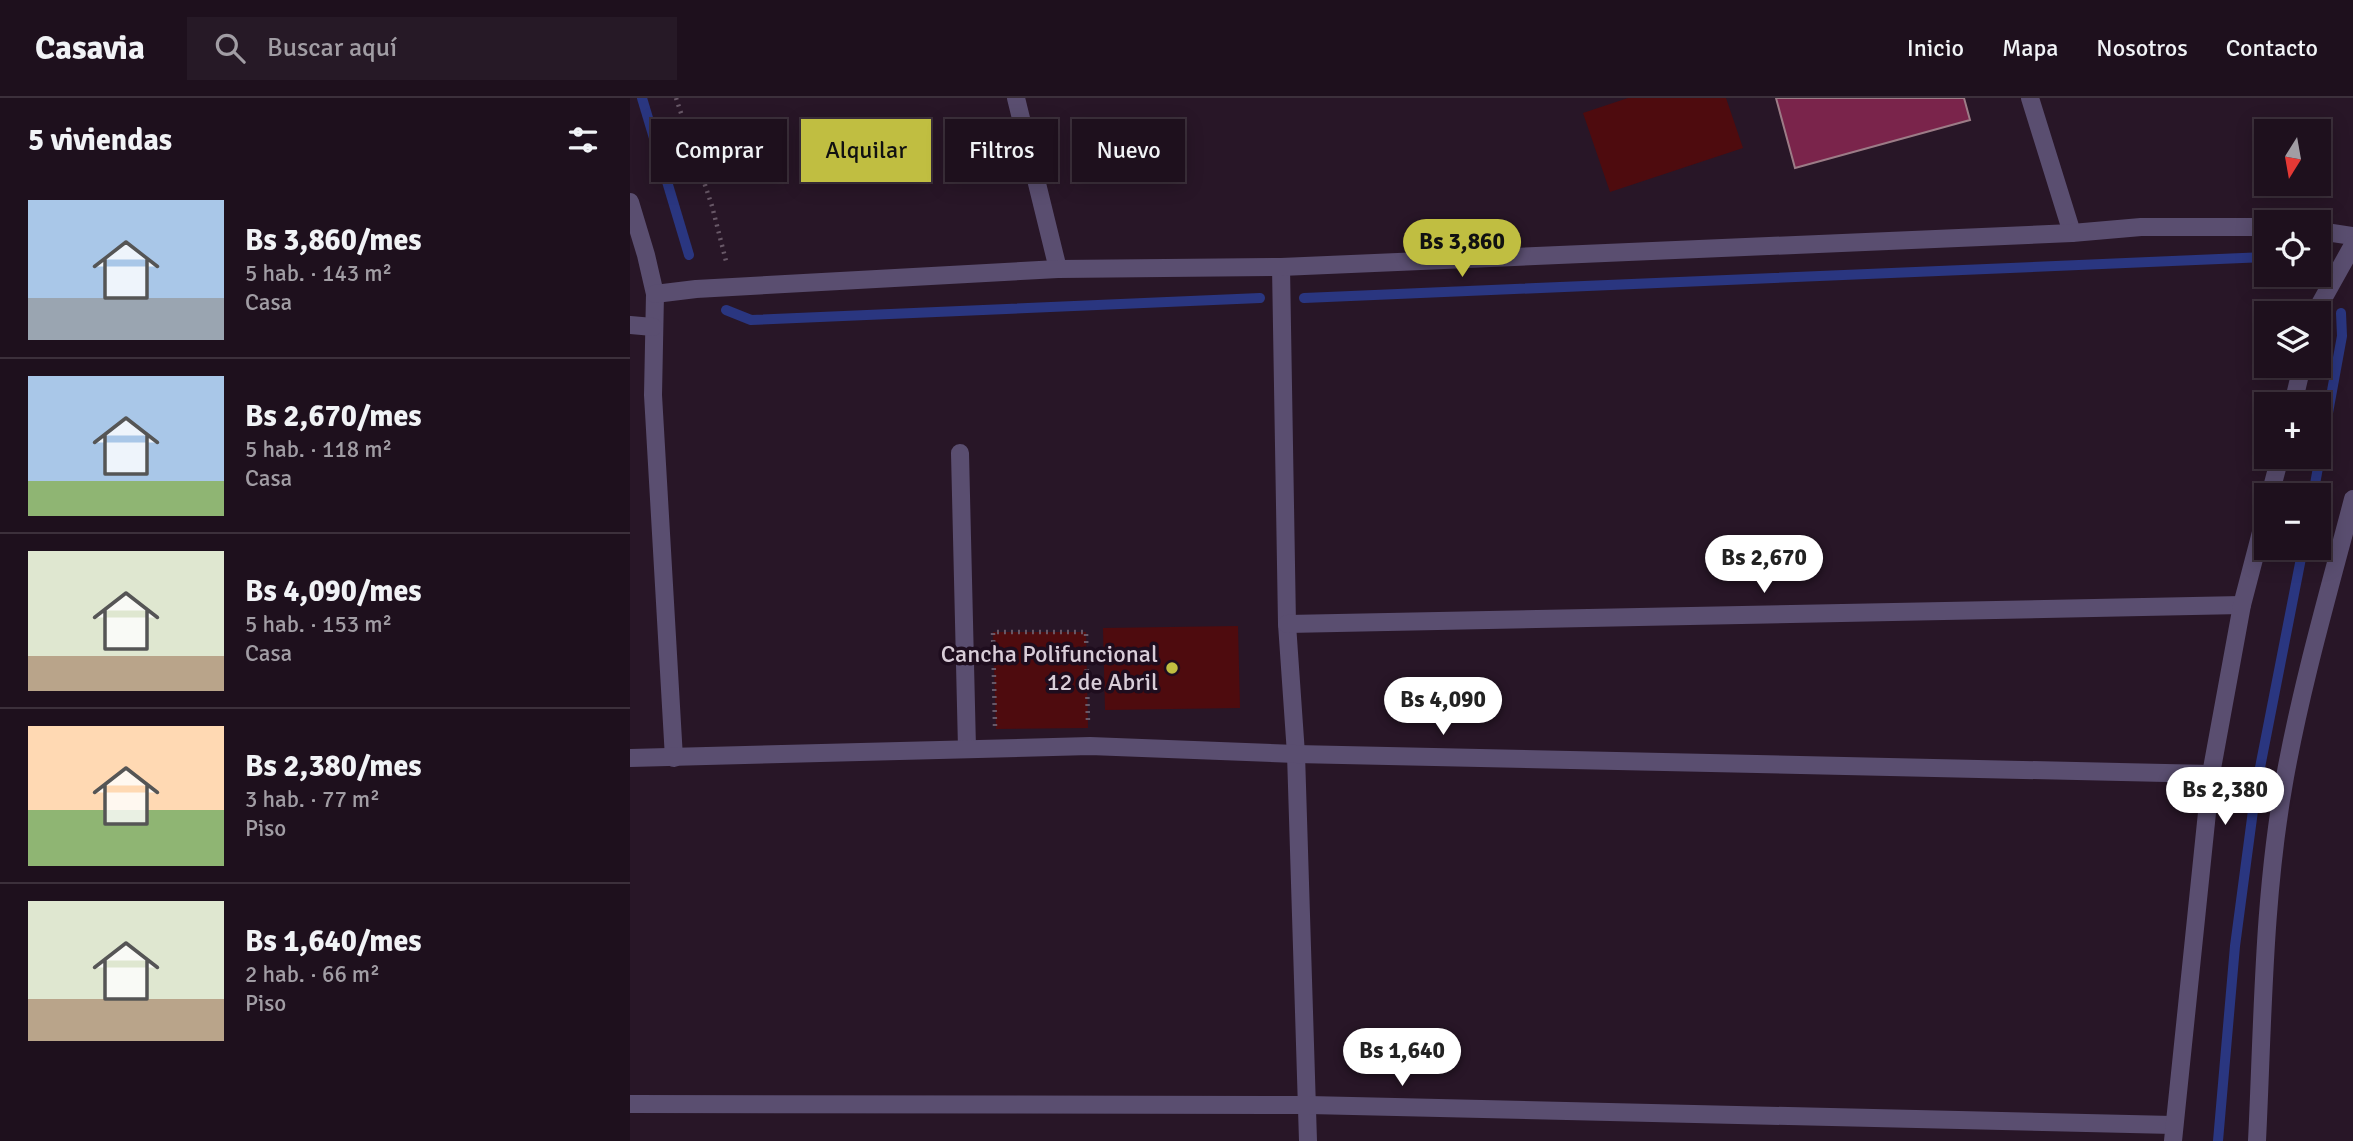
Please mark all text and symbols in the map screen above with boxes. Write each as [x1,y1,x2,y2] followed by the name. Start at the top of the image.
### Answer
[187,17,677,80] search box
[35,28,145,69] text: Casavia
[211,29,249,67] icon: search
[267,32,397,64] text: Buscar aquí
[1907,33,1964,63] text: Inicio
[2002,33,2058,63] text: Mapa
[2096,33,2188,63] text: Nosotros
[2226,33,2318,63] text: Contacto
[651,119,787,182] chip: Comprar
[801,119,931,182] chip: Alquilar
[945,119,1058,182] chip: Filtros
[1072,119,1185,182] chip: Nuevo
[2254,119,2331,196] north arrow
[2254,119,2331,560] map controls
[564,121,602,159] icon: filters
[28,122,172,159] text: 5 viviendas
[2254,210,2331,287] button: locate
[1390,220,1534,279] pin: Bs 3,860
[245,222,422,259] text: Bs 3,860/mes
[1419,227,1505,256] text: Bs 3,860
[84,228,168,312] icon: home
[245,259,392,288] text: 5 hab. · 143 m²
[245,288,292,317] text: Casa
[2254,301,2331,378] button: layers
[2254,392,2331,469] button: +
[245,398,422,435] text: Bs 2,670/mes
[84,404,168,488] icon: home
[245,435,392,464] text: 5 hab. · 118 m²
[245,464,292,493] text: Casa
[2254,483,2331,560] button: −
[1692,536,1836,595] pin: Bs 2,670
[1721,543,1807,572] text: Bs 2,670
[245,573,422,610] text: Bs 4,090/mes
[84,579,168,663] icon: home
[245,610,392,639] text: 5 hab. · 153 m²
[245,639,292,668] text: Casa
[941,639,1158,697] place label: Cancha Polifuncional 12 de Abril
[1164,660,1180,676] marker: Cancha Polifuncional 12 de Abril
[1371,678,1515,737] pin: Bs 4,090
[1400,685,1486,714] text: Bs 4,090
[245,748,422,785] text: Bs 2,380/mes
[84,754,168,838] icon: home
[2153,768,2297,827] pin: Bs 2,380
[2182,775,2268,804] text: Bs 2,380
[245,785,380,814] text: 3 hab. · 77 m²
[245,814,286,843] text: Piso
[245,923,422,960] text: Bs 1,640/mes
[84,929,168,1013] icon: home
[245,960,380,989] text: 2 hab. · 66 m²
[245,989,286,1018] text: Piso
[1330,1028,1474,1088] pin: Bs 1,640
[1359,1036,1445,1065] text: Bs 1,640

